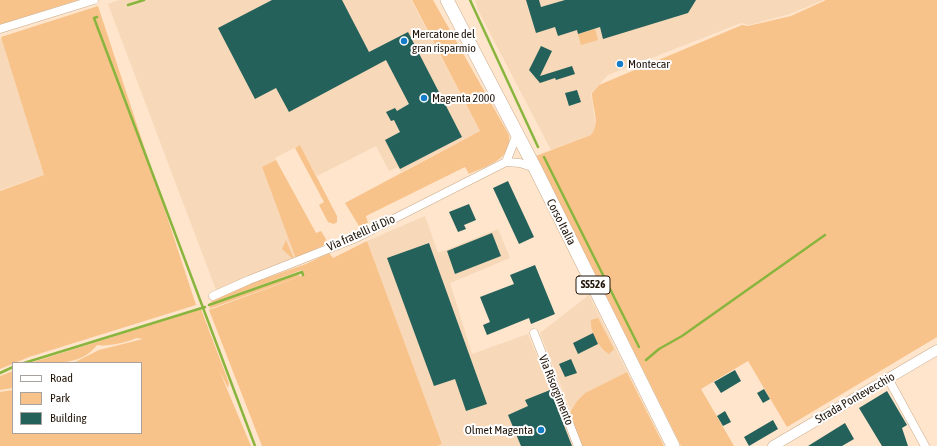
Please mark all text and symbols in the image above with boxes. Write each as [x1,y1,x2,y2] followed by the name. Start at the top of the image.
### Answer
[412,27,476,55] place label: Mercatone del gran risparmio
[399,36,409,46] marker: Mercatone del gran risparmio
[628,57,670,71] place label: Montecar
[615,59,625,69] marker: Montecar
[432,91,495,105] place label: Magenta 2000
[419,93,429,103] marker: Magenta 2000
[543,197,579,247] street label: Corso Italia
[325,212,397,254] street label: Via fratelli di Dio
[576,276,610,294] road number: SS526
[535,353,577,427] street label: Via Risorgimento
[12,362,142,434] legend
[813,369,897,427] street label: Strada Pontevecchio
[50,371,73,385] text: Road
[50,391,70,405] text: Park
[50,411,87,425] text: Building
[465,423,533,437] place label: Olmet Magenta
[536,425,546,435] marker: Olmet Magenta

